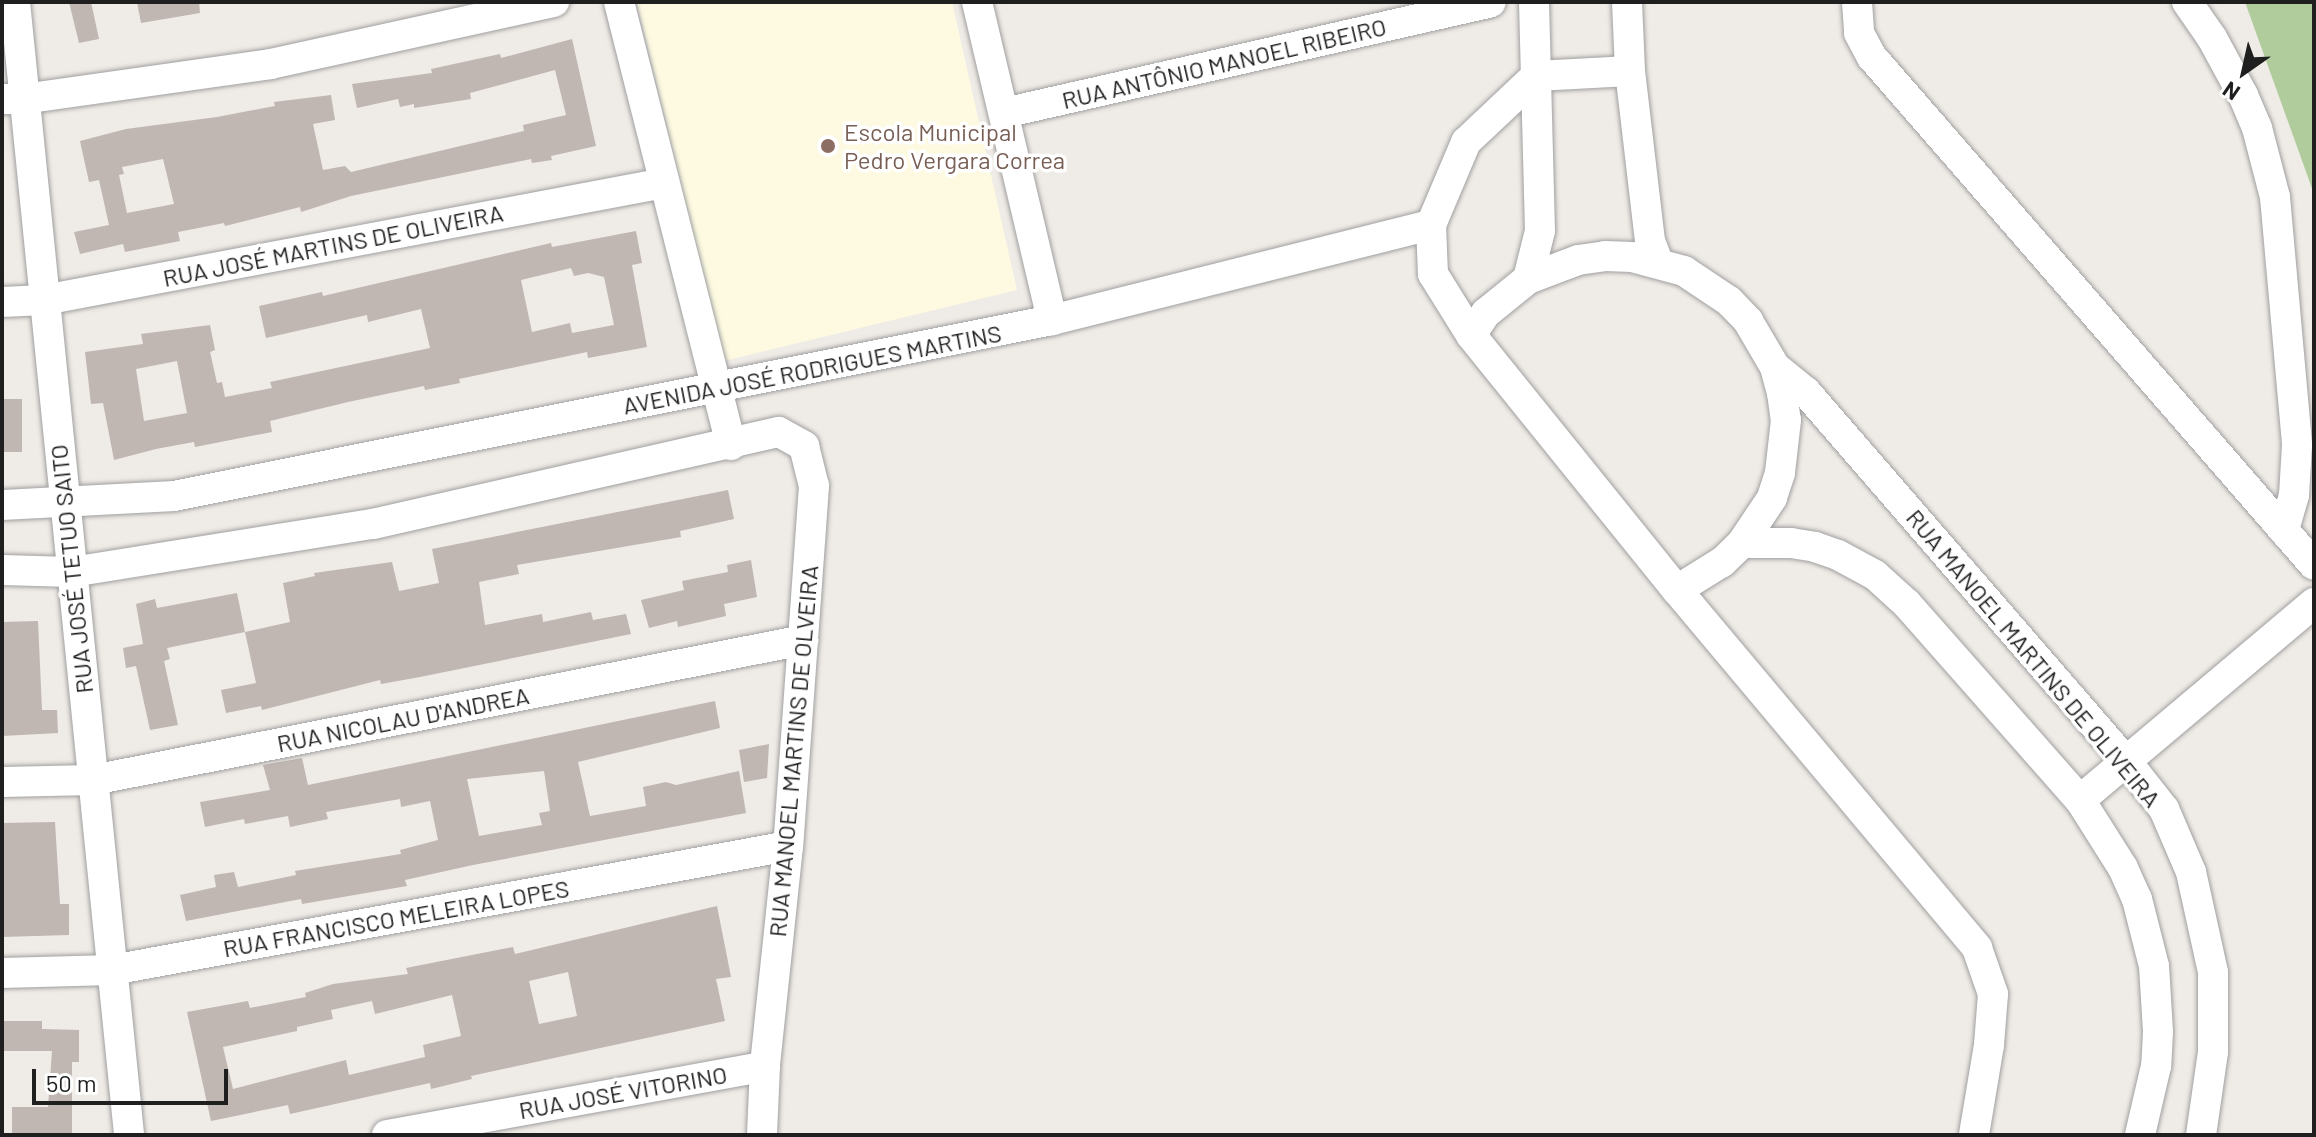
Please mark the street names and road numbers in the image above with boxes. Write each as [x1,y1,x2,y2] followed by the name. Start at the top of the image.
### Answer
[1059,12,1389,114] street label: RUA ANTÔNIO MANOEL RIBEIRO
[160,198,506,292] street label: RUA JOSÉ MARTINS DE OLIVEIRA
[620,318,1004,420] street label: AVENIDA JOSÉ RODRIGUES MARTINS
[44,443,98,695] street label: RUA JOSÉ TETUO SAITO
[1901,503,2167,813] street label: RUA MANOEL MARTINS DE OLIVEIRA
[762,564,824,938] street label: RUA MANOEL MARTINS DE OLVEIRA
[274,680,532,758] street label: RUA NICOLAU D'ANDREA
[221,873,571,963] street label: RUA FRANCISCO MELEIRA LOPES
[517,1059,729,1125] street label: RUA JOSÉ VITORINO

